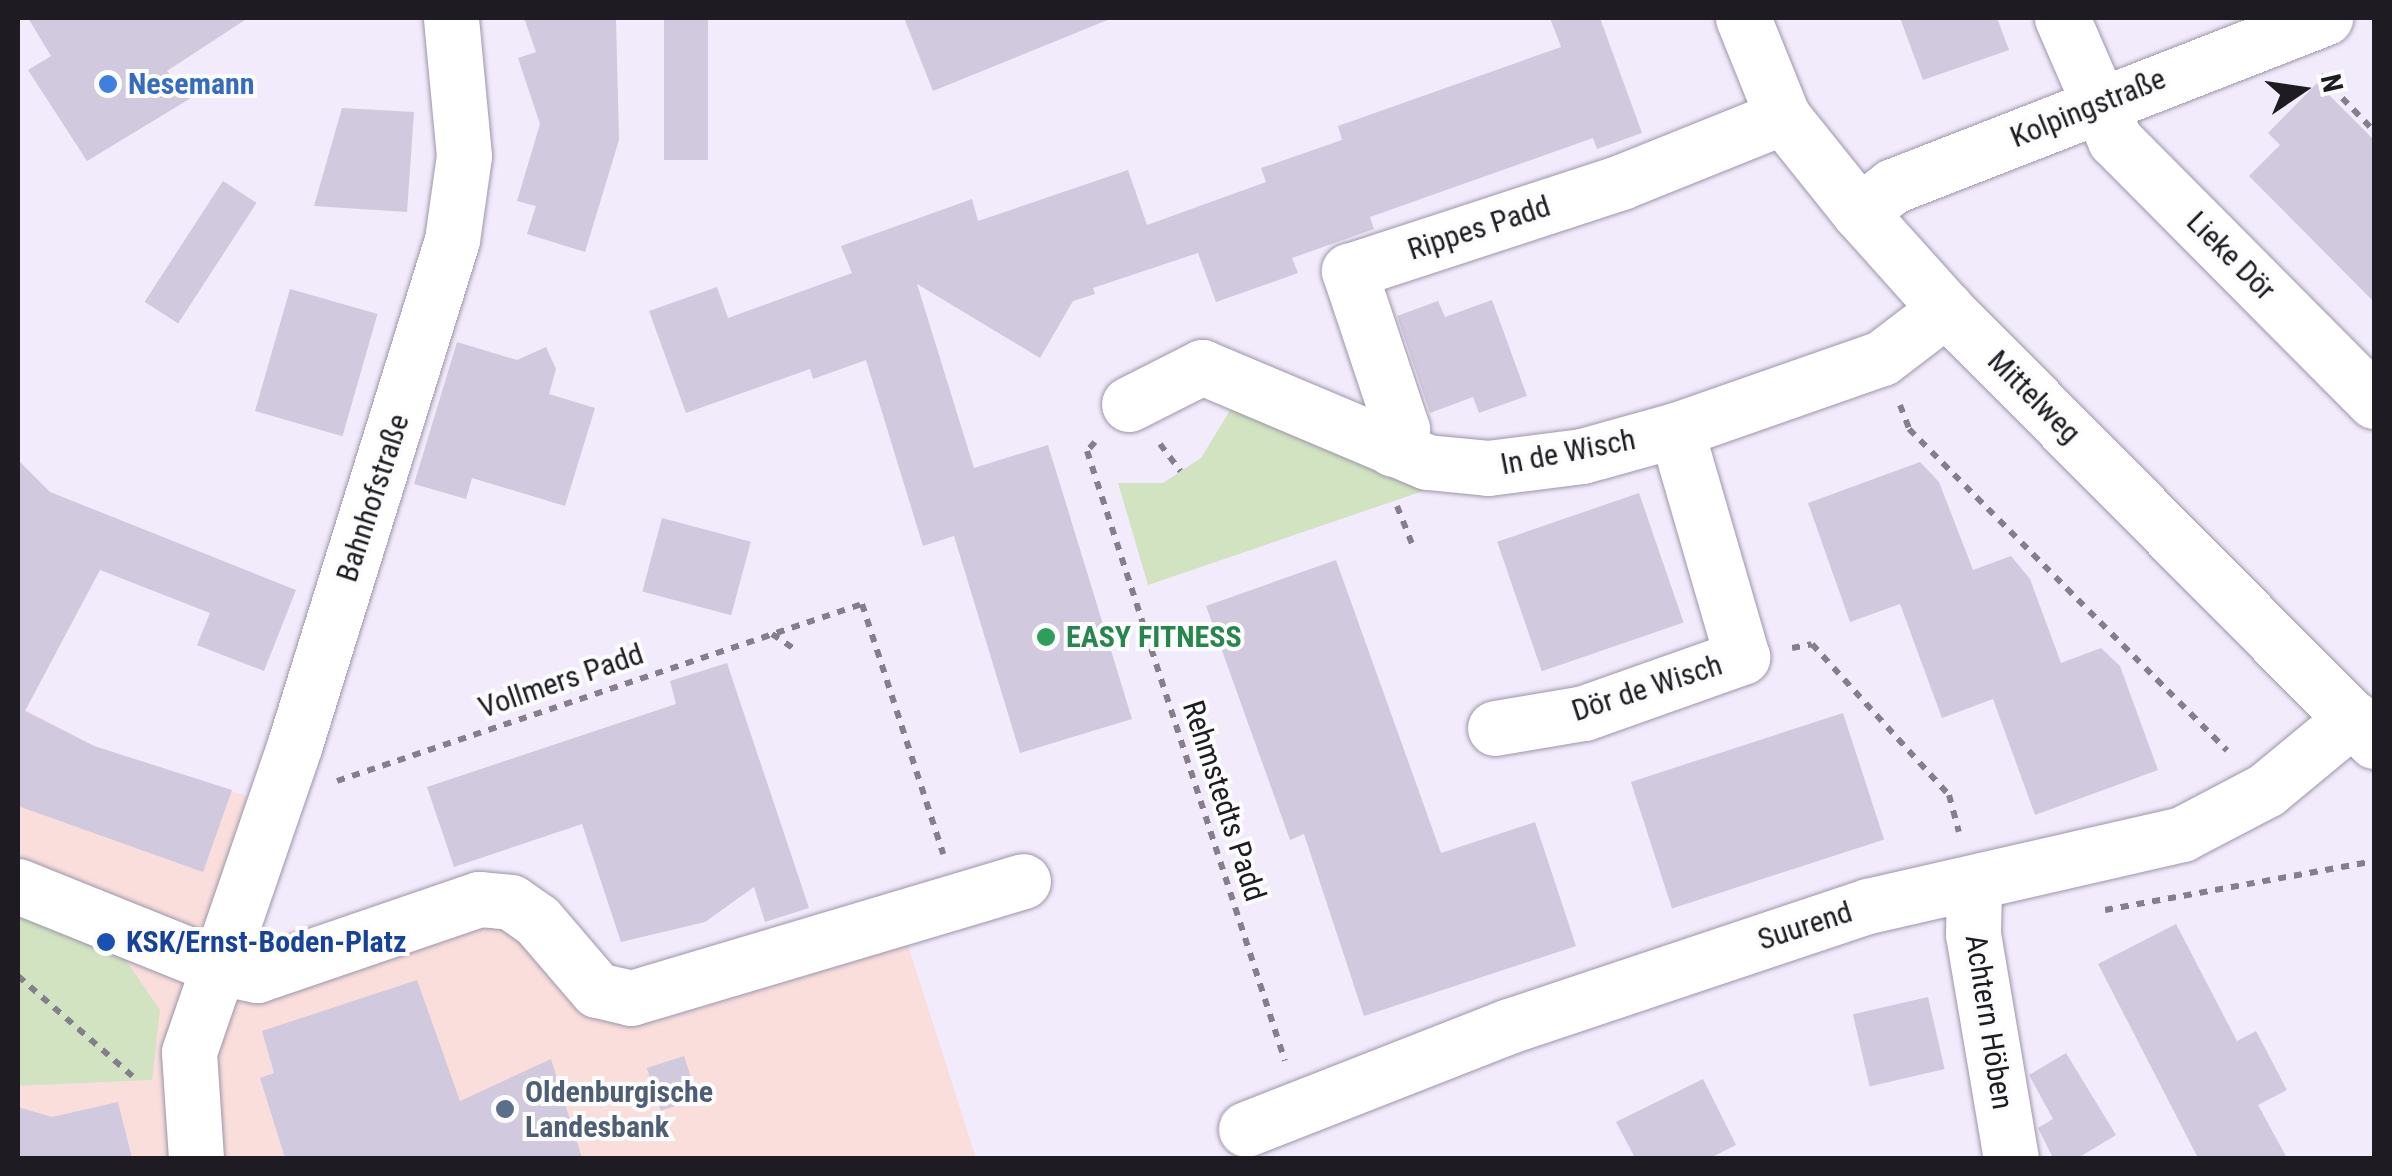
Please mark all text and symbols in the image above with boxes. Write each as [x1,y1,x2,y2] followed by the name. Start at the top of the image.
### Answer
[2252,40,2352,140] north arrow
[2005,61,2171,155] street label: Kolpingstraße
[128,66,255,102] place label: Nesemann
[2314,71,2350,95] text: N
[97,73,119,95] marker: Nesemann
[1403,188,1555,268] street label: Rippes Padd
[2179,204,2283,308] street label: Lieke Dör
[1980,343,2088,451] street label: Mittelweg
[329,410,417,586] street label: Bahnhofstraße
[1498,421,1638,483] street label: In de Wisch
[1066,619,1242,655] place label: EASY FITNESS
[1035,626,1057,648] marker: EASY FITNESS
[474,636,648,726] street label: Vollmers Padd
[1567,647,1727,729] street label: Dör de Wisch
[1175,696,1273,906] street label: Rehmstedts Padd
[1753,894,1857,958] street label: Suurend
[126,924,406,960] place label: KSK/Ernst-Boden-Platz
[95,931,117,953] marker: KSK/Ernst-Boden-Platz
[1957,932,2021,1112] street label: Achtern Höben
[525,1074,713,1144] place label: Oldenburgische Landesbank
[494,1098,516,1120] marker: Oldenburgische Landesbank

